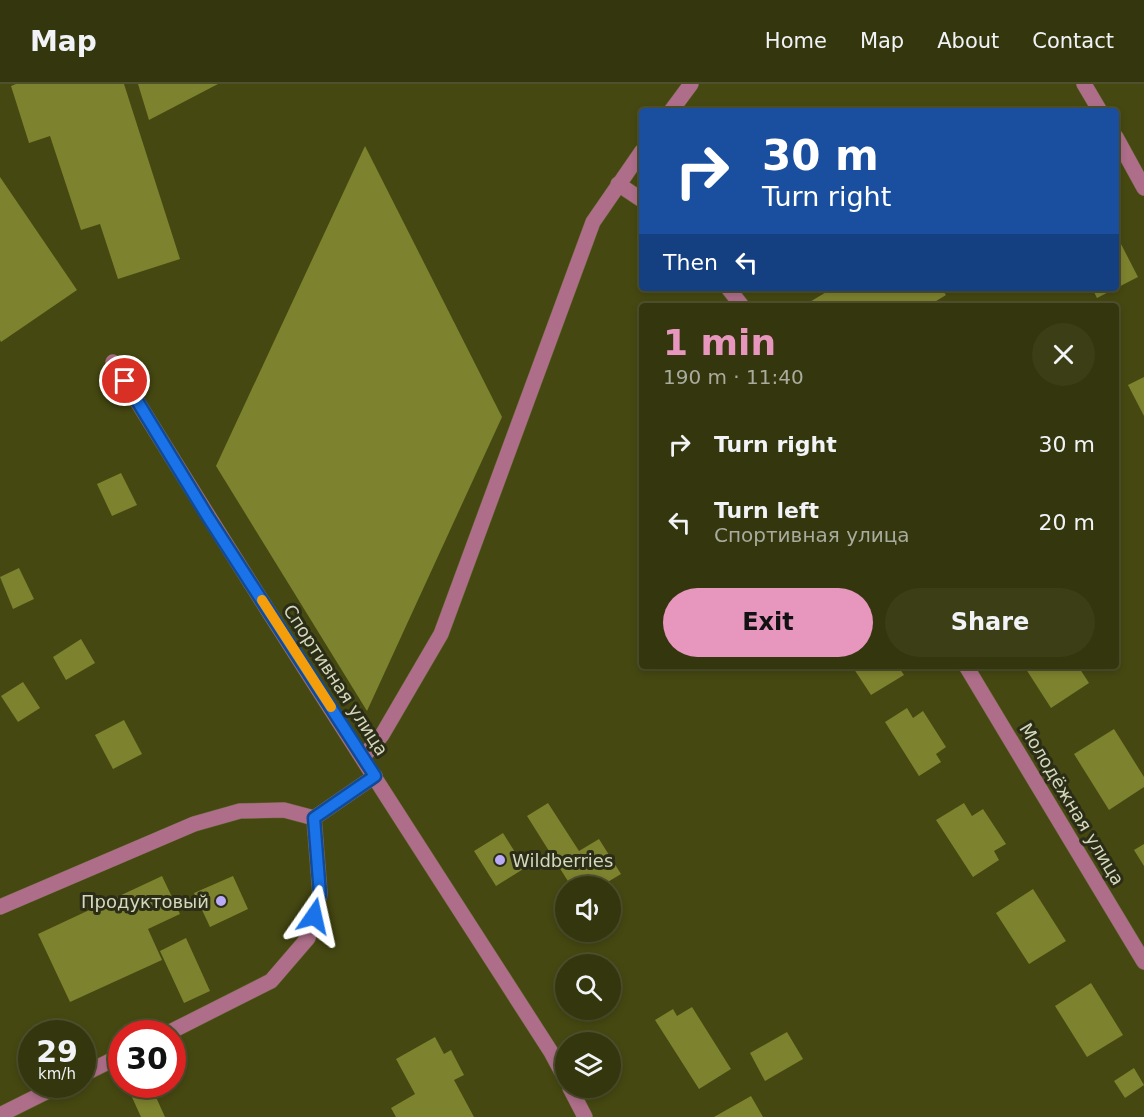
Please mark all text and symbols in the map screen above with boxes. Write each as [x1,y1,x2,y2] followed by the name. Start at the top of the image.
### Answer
[30,25,97,58] text: Map
[765,29,827,53] text: Home
[860,29,904,53] text: Map
[937,29,999,53] text: About
[1032,29,1114,53] text: Contact
[762,131,879,180] text: 30 m
[663,132,741,210] icon: right
[762,181,891,212] text: Turn right
[730,246,763,279] icon: left
[663,250,718,275] text: Then
[663,322,776,363] text: 1 min
[1032,323,1095,386] button: close
[99,355,150,406] pin
[108,364,141,397] icon: arrive
[663,365,804,389] text: 190 m · 11:40
[663,428,696,461] icon: right
[714,432,837,457] text: Turn right
[1039,432,1095,457] text: 30 m
[714,498,819,523] text: Turn left
[663,506,696,539] icon: left
[1039,510,1095,535] text: 20 m
[714,523,910,547] text: Спортивная улица
[663,588,873,657] button: Exit
[885,588,1095,657] button: Share
[279,600,393,760] street label: Спортивная улица
[1015,719,1129,889] street label: Молодёжная улица
[512,850,613,871] place label: Wildberries
[493,853,507,867] marker: Wildberries
[555,876,621,1098] map controls
[555,876,621,942] button: sound
[282,884,346,948] position arrow
[81,891,209,912] place label: Продуктовый
[214,894,228,908] marker: Продуктовый
[555,954,621,1020] button: search
[108,1020,186,1098] speed limit sign: 30
[555,1032,621,1098] button: layers
[36,1034,78,1069] text: 29
[38,1065,76,1083] text: km/h

